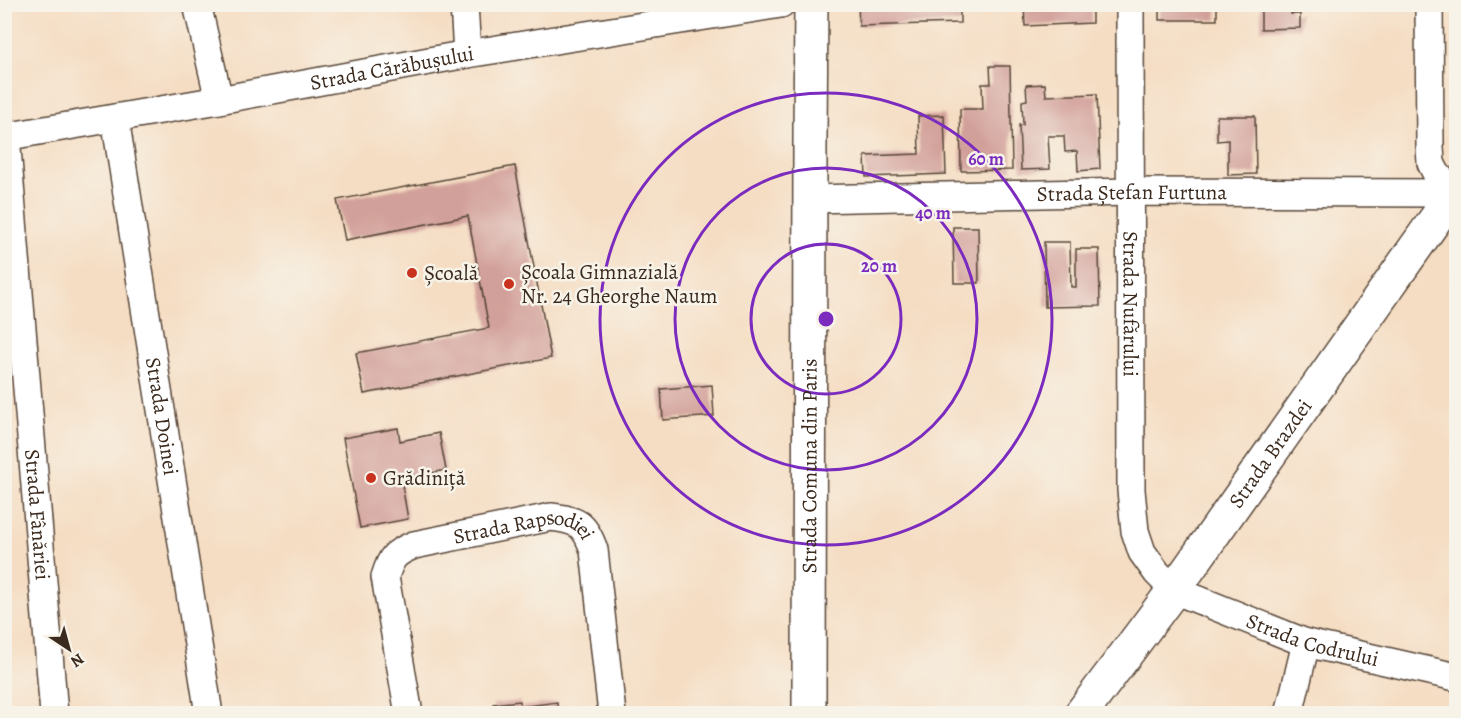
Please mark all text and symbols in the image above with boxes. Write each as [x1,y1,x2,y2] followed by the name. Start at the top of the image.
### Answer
[308,39,476,97] street label: Strada Cărăbușului
[968,147,1004,171] text: 60 m
[1036,178,1227,208] street label: Strada Ștefan Furtuna
[915,201,951,225] text: 40 m
[1116,231,1145,377] street label: Strada Nufărului
[861,254,897,278] text: 20 m
[521,258,718,310] place label: Școala Gimnazială Nr. 24 Gheorghe Naum
[424,259,479,287] place label: Școală
[405,266,419,280] marker: Școală
[502,277,516,291] marker: Școala Gimnazială Nr. 24 Gheorghe Naum
[816,309,836,329] centre of rings
[139,355,185,477] street label: Strada Doinei
[795,359,824,573] street label: Strada Comuna din Paris
[1222,393,1318,514] street label: Strada Brazdei
[18,448,57,581] street label: Strada Fânăriei
[383,464,466,492] place label: Grădiniță
[364,471,378,485] marker: Grădiniță
[451,503,602,551] street label: Strada Rapsodiei
[1242,607,1382,673] street label: Strada Codrului
[39,619,99,679] north arrow
[66,648,88,673] text: N

